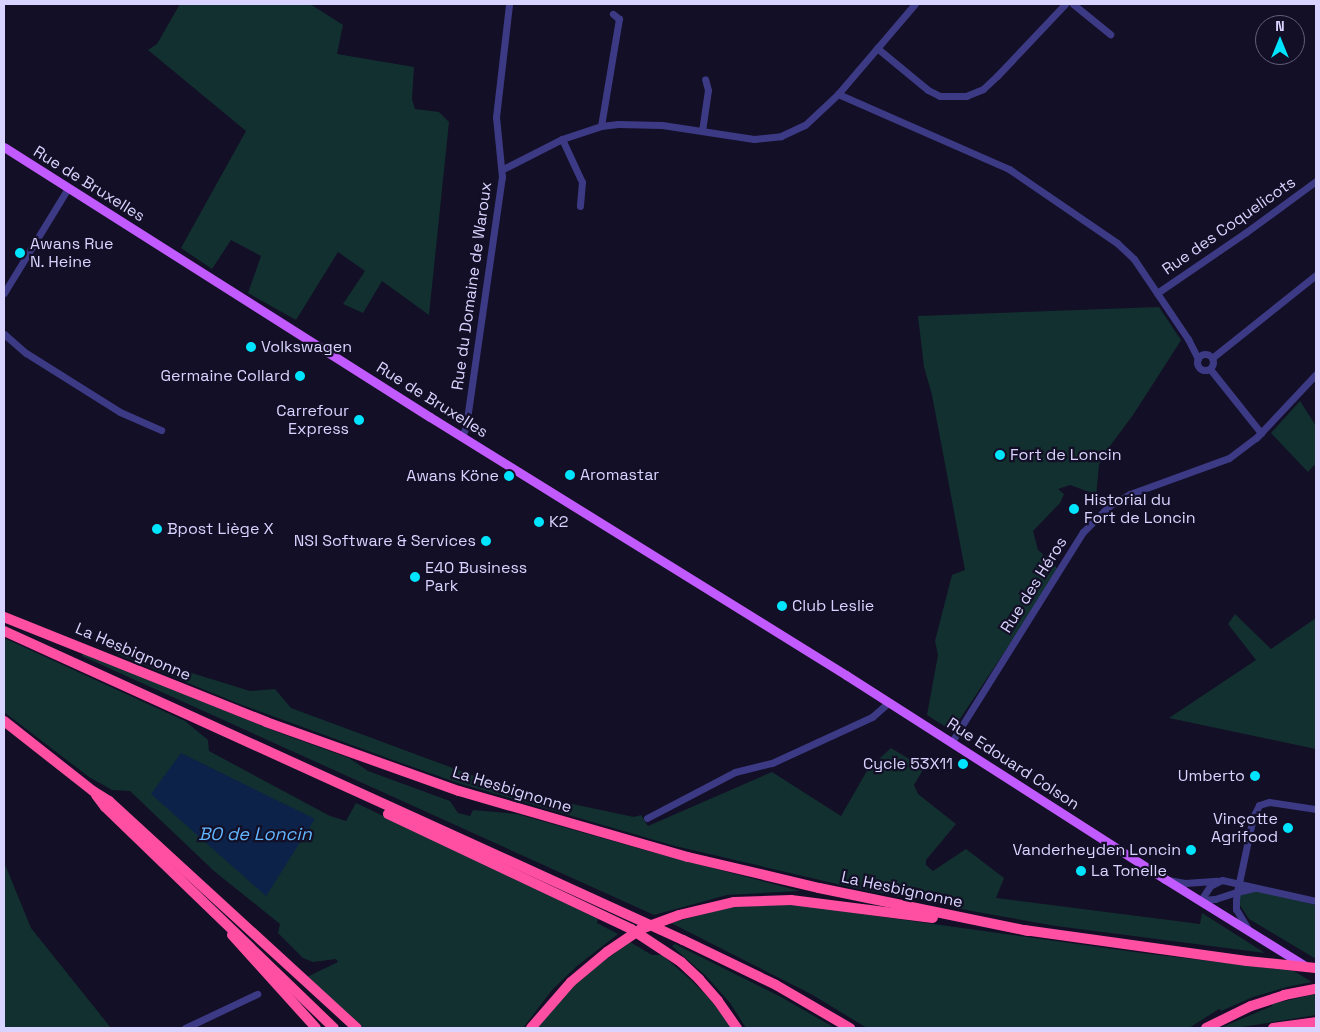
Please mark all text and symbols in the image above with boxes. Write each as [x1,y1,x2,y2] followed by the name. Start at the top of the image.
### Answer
[1255,15,1305,65] north arrow
[1275,17,1285,35] text: N
[30,142,148,226] street label: Rue de Bruxelles
[1159,173,1299,279] street label: Rue des Coquelicots
[448,181,496,391] street label: Rue du Domaine de Waroux
[30,234,114,272] place label: Awans Rue N. Heine
[14,247,26,259] marker: Awans Rue N. Heine
[261,337,352,357] place label: Volkswagen
[245,341,257,353] marker: Volkswagen
[373,358,491,442] street label: Rue de Bruxelles
[160,366,290,386] place label: Germaine Collard
[294,370,306,382] marker: Germaine Collard
[276,401,349,439] place label: Carrefour Express
[353,414,365,426] marker: Carrefour Express
[1010,445,1121,465] place label: Fort de Loncin
[994,449,1006,461] marker: Fort de Loncin
[580,465,659,485] place label: Aromastar
[406,466,499,486] place label: Awans Köne
[564,469,576,481] marker: Aromastar
[503,470,515,482] marker: Awans Köne
[1084,490,1195,528] place label: Historial du Fort de Loncin
[1068,503,1080,515] marker: Historial du Fort de Loncin
[549,512,568,532] place label: K2
[533,516,545,528] marker: K2
[167,519,274,539] place label: Bpost Liège X
[151,523,163,535] marker: Bpost Liège X
[294,531,476,551] place label: NSI Software & Services
[997,533,1071,637] street label: Rue des Héros
[480,535,492,547] marker: NSI Software & Services
[425,558,527,596] place label: E40 Business Park
[409,571,421,583] marker: E40 Business Park
[792,596,874,616] place label: Club Leslie
[776,600,788,612] marker: Club Leslie
[72,619,194,685] street label: La Hesbignonne
[943,714,1083,814] street label: Rue Edouard Colson
[863,754,953,774] place label: Cycle 53X11
[957,758,969,770] marker: Cycle 53X11
[450,763,574,817] street label: La Hesbignonne
[1178,766,1245,786] place label: Umberto
[1249,770,1261,782] marker: Umberto
[1211,809,1278,847] place label: Vinçotte Agrifood
[1282,822,1294,834] marker: Vinçotte Agrifood
[198,823,312,845] water label: BO de Loncin
[1012,840,1181,860] place label: Vanderheyden Loncin
[1185,844,1197,856] marker: Vanderheyden Loncin
[1091,861,1167,881] place label: La Tonelle
[1075,865,1087,877] marker: La Tonelle
[839,868,965,912] street label: La Hesbignonne

